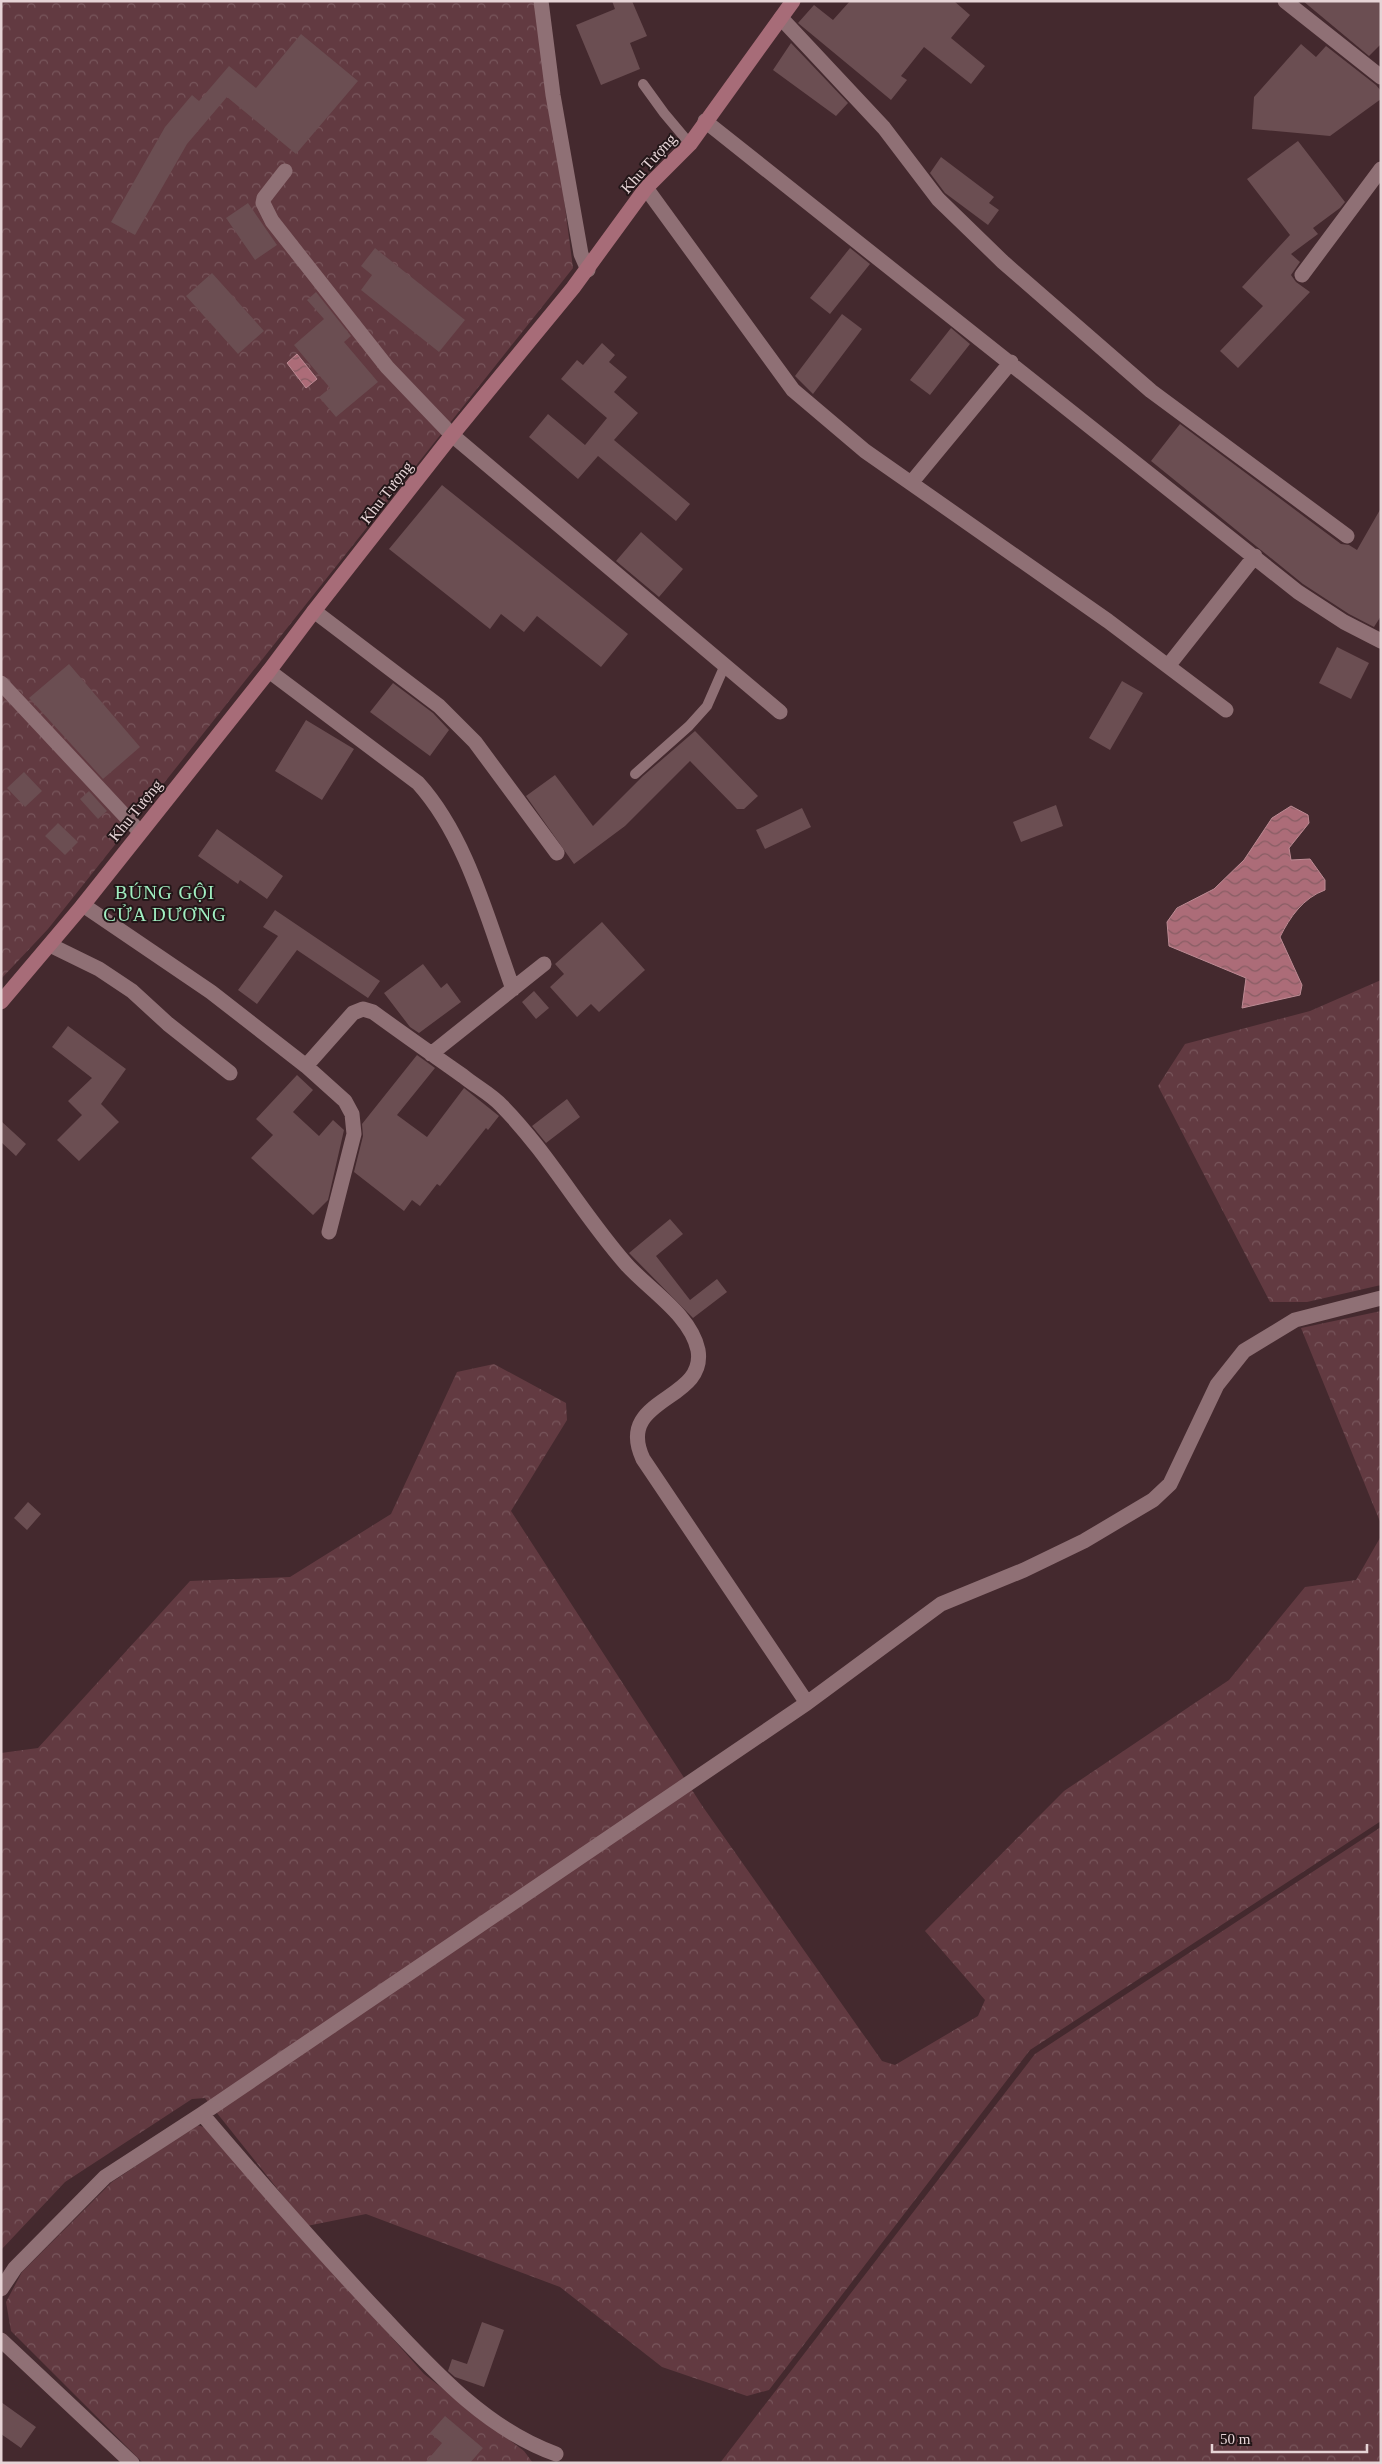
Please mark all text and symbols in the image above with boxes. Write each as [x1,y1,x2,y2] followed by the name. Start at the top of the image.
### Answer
[617,130,680,197] street label: Khu Tượng
[357,458,417,527] street label: Khu Tượng
[105,776,166,845] street label: Khu Tượng
[103,882,227,925] district label: BÚNG GỘI CỬA DƯƠNG
[1212,2422,1367,2454] scale bar
[1220,2431,1251,2447] text: 50 m

